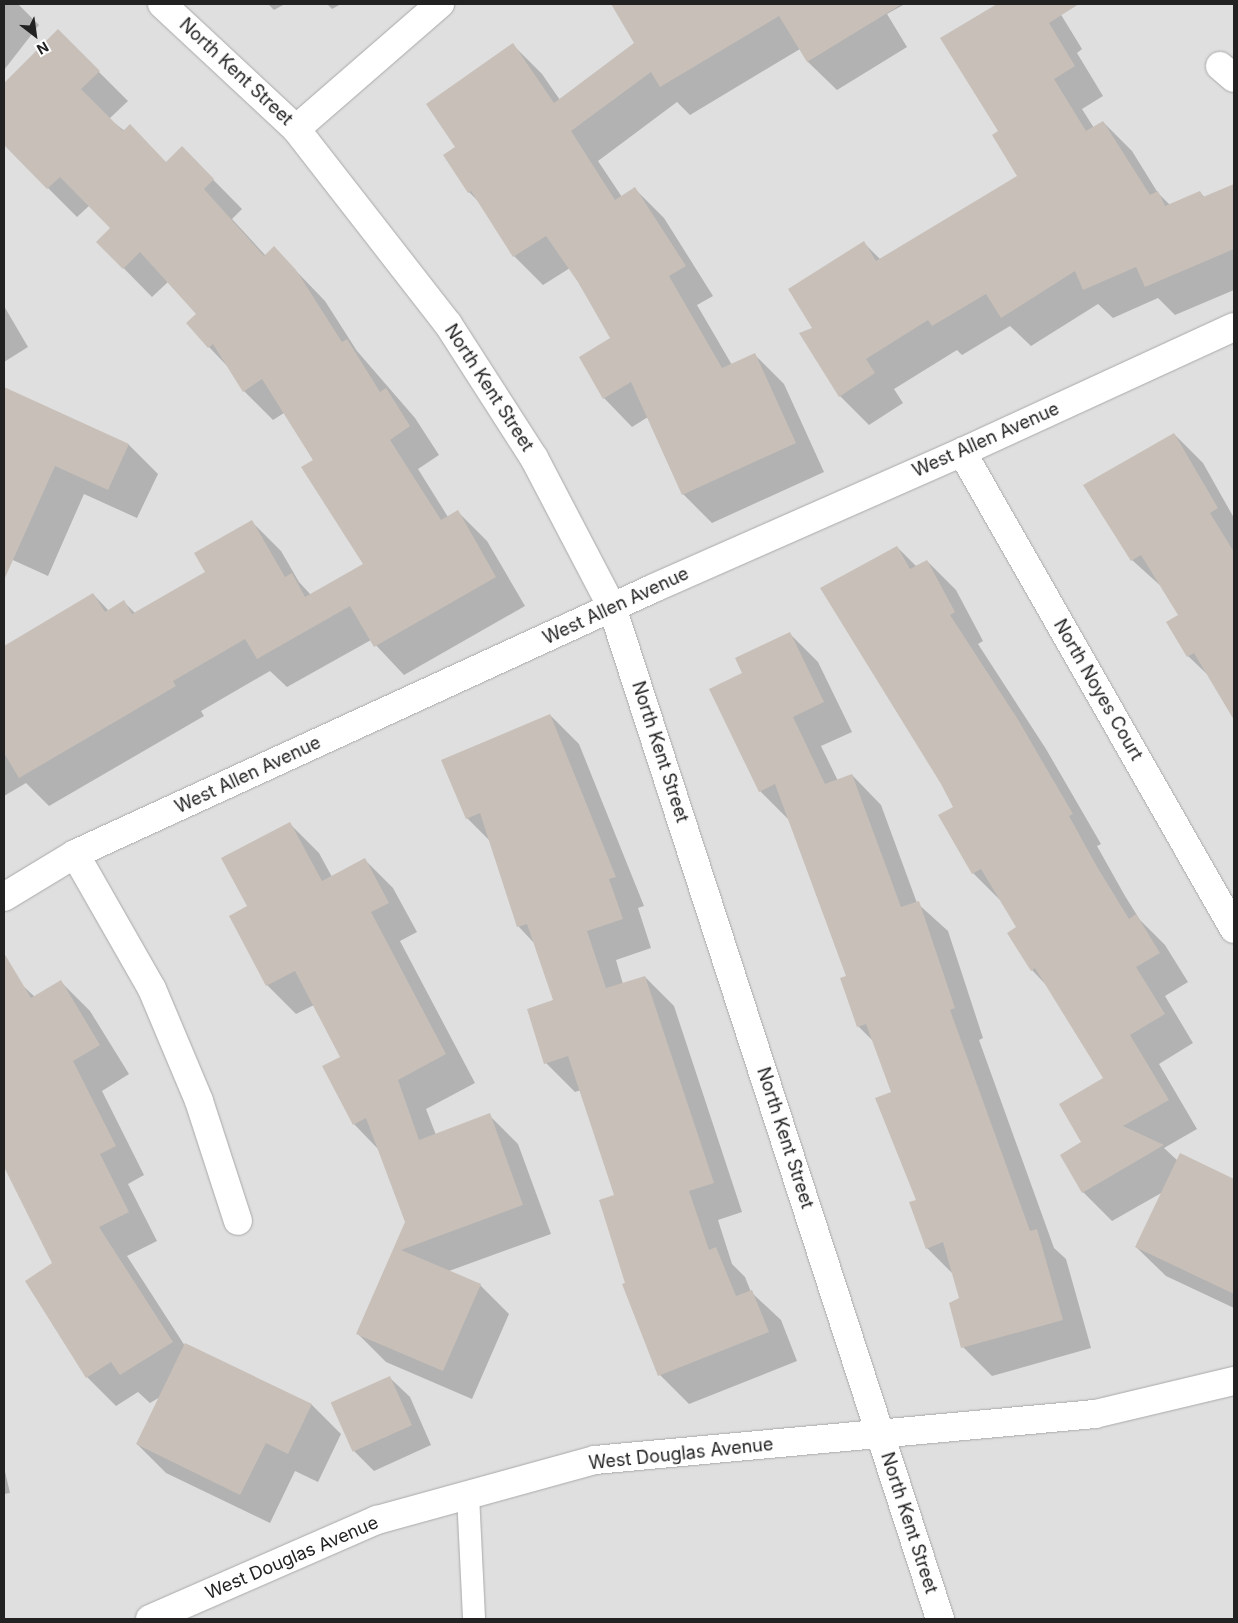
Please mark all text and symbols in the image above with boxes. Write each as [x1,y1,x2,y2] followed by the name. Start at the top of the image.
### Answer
[10,10,60,60] north arrow
[175,14,297,130] street label: North Kent Street
[34,38,52,58] text: N
[440,320,538,456] street label: North Kent Street
[909,398,1063,482] street label: West Allen Avenue
[540,563,692,649] street label: West Allen Avenue
[1049,616,1147,764] street label: North Noyes Court
[627,679,693,825] street label: North Kent Street
[172,732,324,818] street label: West Allen Avenue
[752,1065,818,1211] street label: North Kent Street
[588,1434,774,1474] street label: West Douglas Avenue
[876,1450,942,1596] street label: North Kent Street
[202,1512,382,1604] street label: West Douglas Avenue

